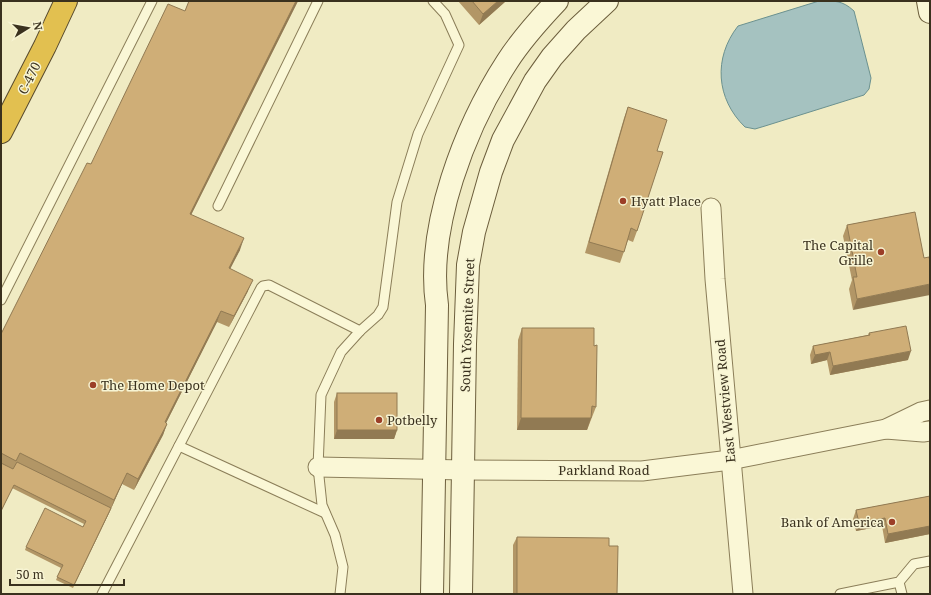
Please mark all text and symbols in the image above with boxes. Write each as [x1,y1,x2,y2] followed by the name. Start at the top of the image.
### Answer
[8,8,48,48] north arrow
[30,20,47,32] text: N
[13,59,45,97] street label: C-470
[631,192,701,210] place label: Hyatt Place
[618,196,628,206] marker: Hyatt Place
[803,236,873,269] place label: The Capital Grille
[876,247,886,257] marker: The Capital Grille
[456,257,478,392] street label: South Yosemite Street
[711,338,739,464] street label: East Westview Road
[101,376,205,394] place label: The Home Depot
[88,380,98,390] marker: The Home Depot
[387,411,438,429] place label: Potbelly
[374,415,384,425] marker: Potbelly
[558,461,650,479] street label: Parkland Road
[781,513,884,531] place label: Bank of America
[887,517,897,527] marker: Bank of America
[10,561,124,587] scale bar
[16,566,44,583] text: 50 m

